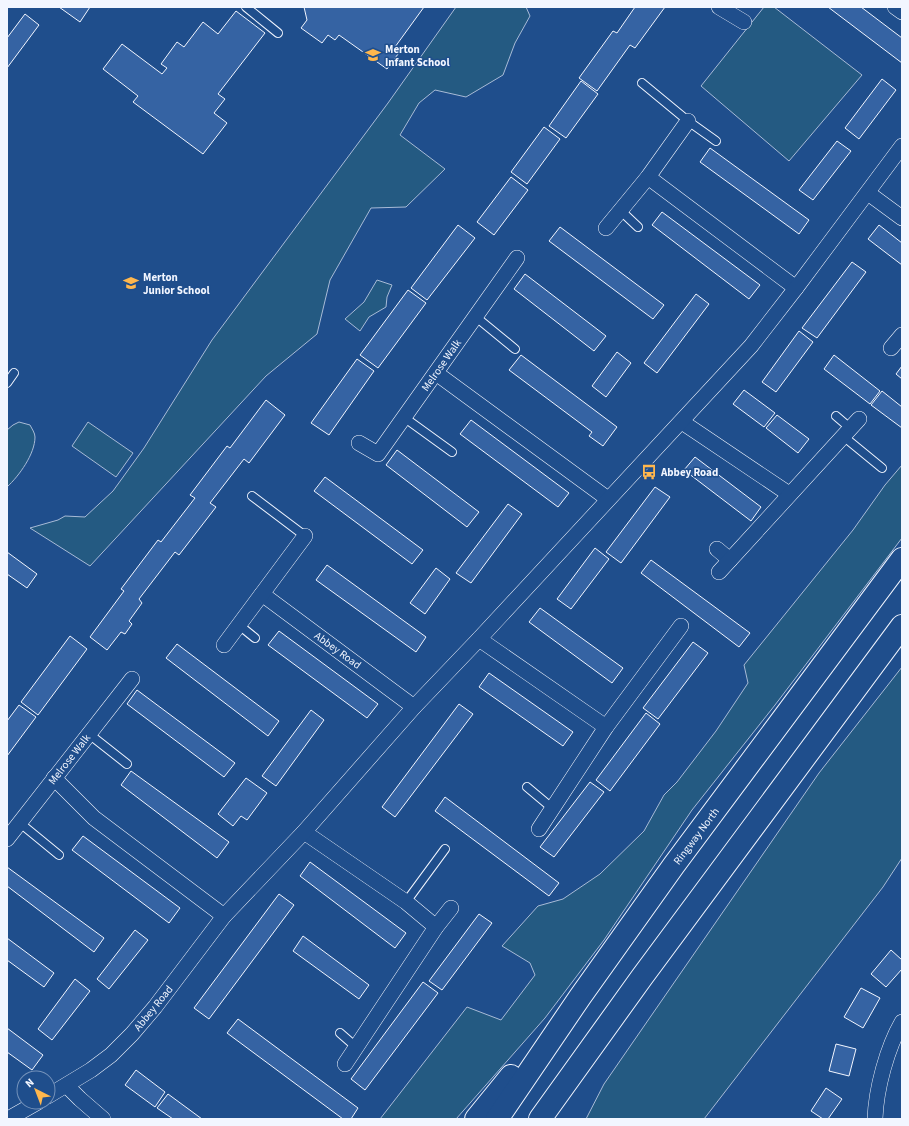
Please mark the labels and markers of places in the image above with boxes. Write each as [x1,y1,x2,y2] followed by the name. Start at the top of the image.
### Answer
[385,42,450,70] place label: Merton Infant School
[364,46,382,64] school or university icon: Merton Infant School
[143,270,211,298] place label: Merton Junior School
[122,274,140,292] school or university icon: Merton Junior School
[640,463,658,481] bus stop icon: Abbey Road
[660,465,718,480] place label: Abbey Road

